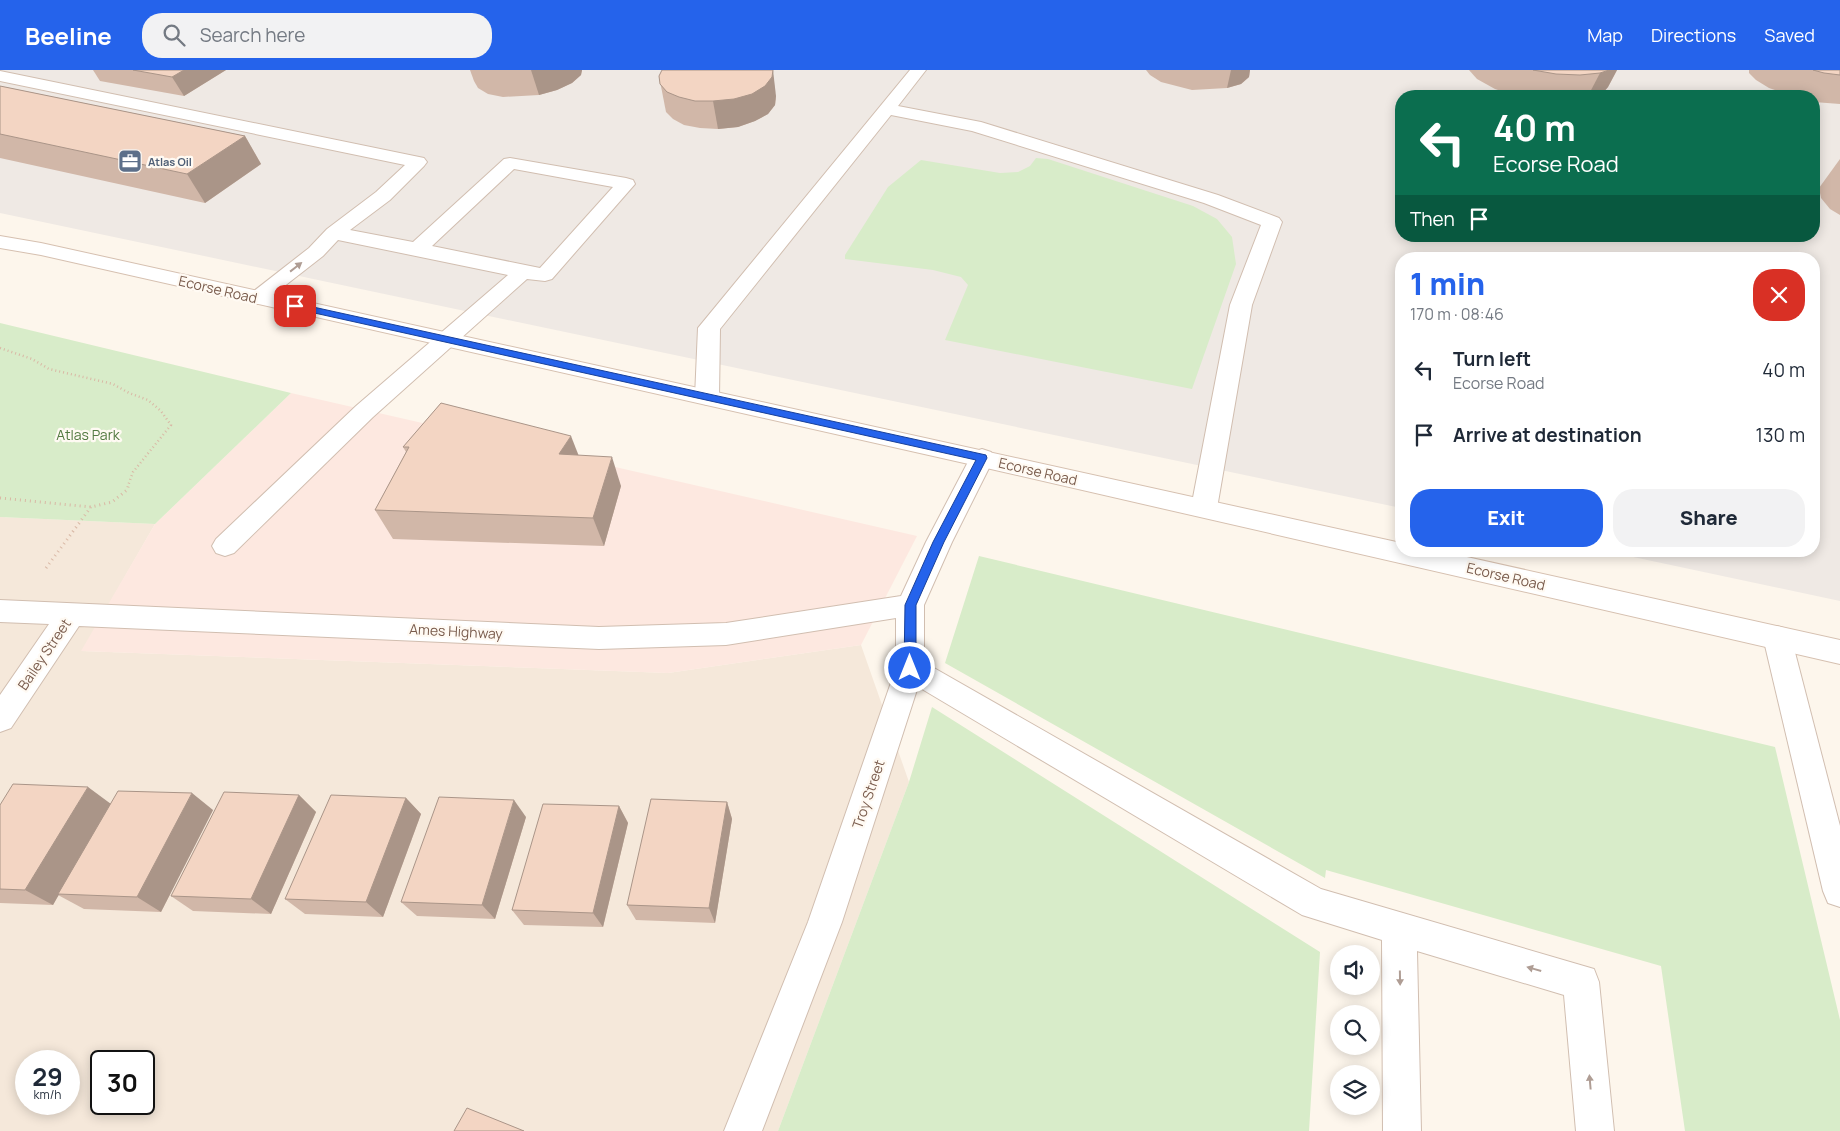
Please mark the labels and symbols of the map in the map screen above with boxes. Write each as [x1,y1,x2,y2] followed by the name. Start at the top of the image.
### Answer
[117,148,143,174] office icon: Atlas Oil
[148,154,192,169] place label: Atlas Oil
[289,262,302,273] one-way arrow
[177,271,259,307] street label: Ecorse Road
[274,285,316,327] pin
[56,425,121,444] park label: Atlas Park
[997,453,1079,489] street label: Ecorse Road
[1465,558,1547,594] street label: Ecorse Road
[13,614,75,693] street label: Bailey Street
[409,619,504,643] street label: Ames Highway
[883,641,935,693] position arrow
[847,757,889,831] street label: Troy Street
[1526,964,1541,972] one-way arrow
[1396,970,1404,986] one-way arrow
[90,1050,155,1115] speed limit sign: 30
[1586,1074,1594,1090] one-way arrow

